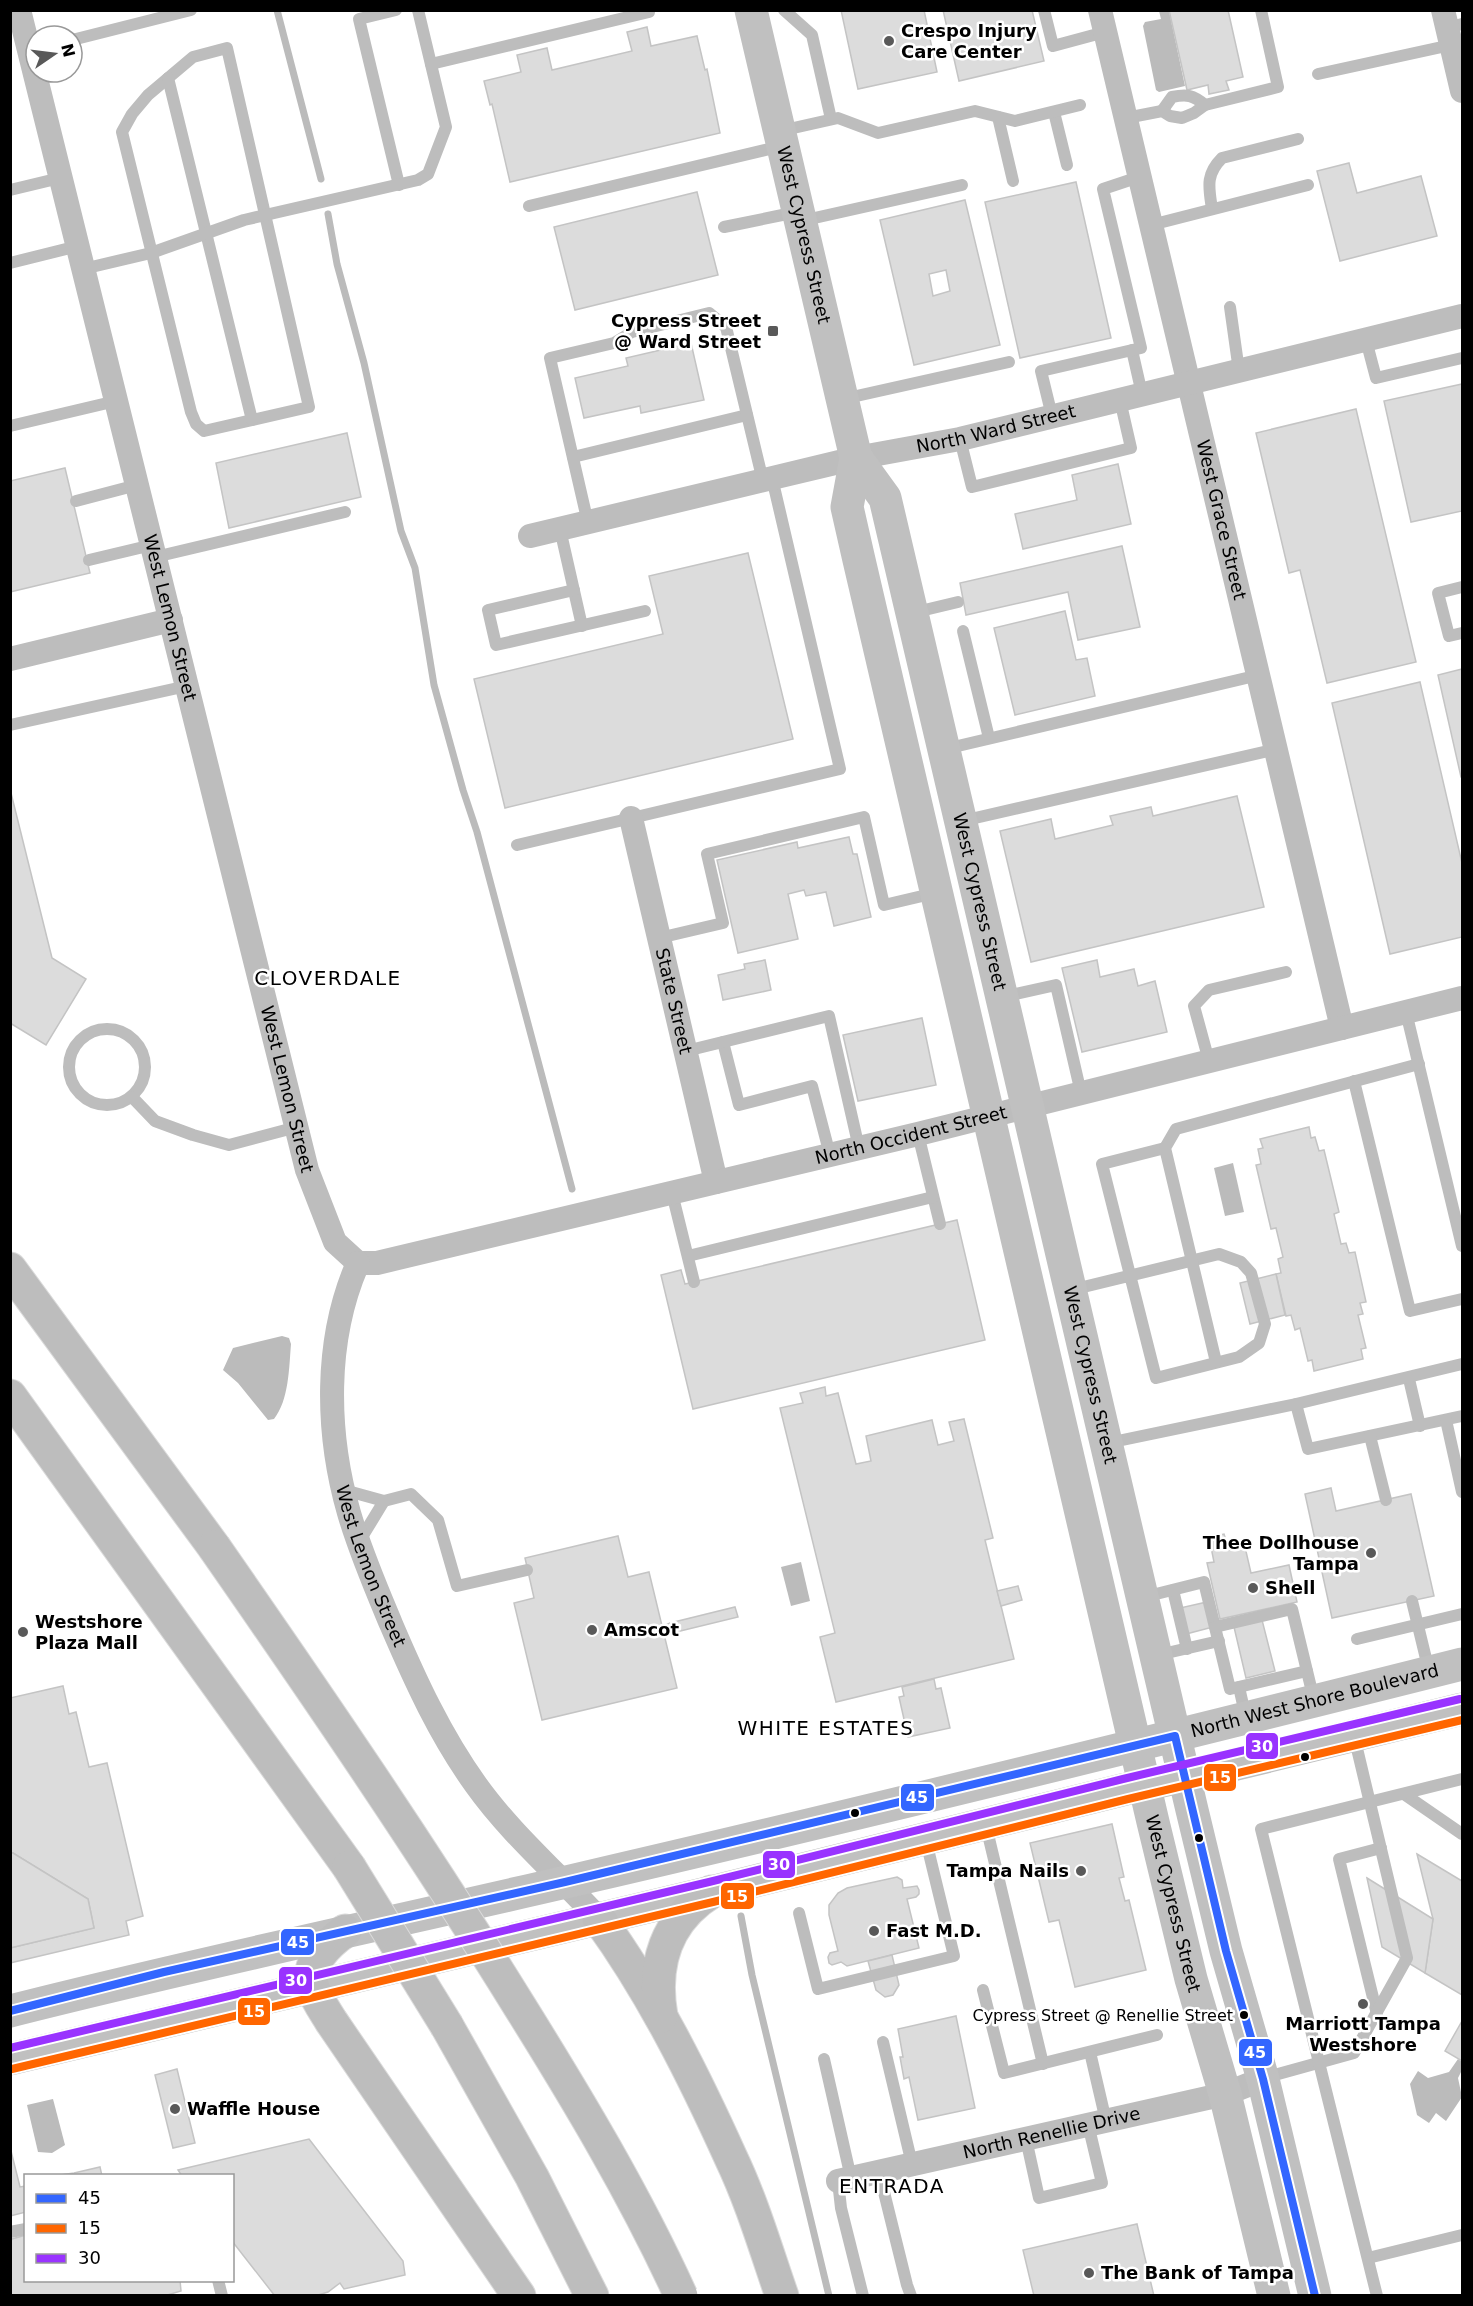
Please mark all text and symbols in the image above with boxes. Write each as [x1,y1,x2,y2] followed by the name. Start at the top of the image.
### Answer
[901,20,1037,62] place label: Crespo Injury Care Center
[24,24,84,84] north arrow
[882,34,896,48] marker: Crespo Injury Care Center
[57,42,79,59] text: N
[773,144,835,326] street label: West Cypress Street
[611,310,761,352] place label: Cypress Street @ Ward Street
[766,324,780,338] marker: Cypress Street @ Ward Street
[914,400,1077,457] street label: North Ward Street
[1193,438,1251,602] street label: West Grace Street
[140,532,201,703] street label: West Lemon Street
[949,811,1011,993] street label: West Cypress Street
[652,946,697,1056] street label: State Street
[254,966,402,990] district label: CLOVERDALE
[257,1003,318,1175] street label: West Lemon Street
[813,1101,1009,1168] street label: North Occident Street
[1060,1284,1122,1466] street label: West Cypress Street
[332,1483,411,1650] street label: West Lemon Street
[1203,1532,1359,1574] place label: Thee Dollhouse Tampa
[1364,1546,1378,1560] marker: Thee Dollhouse Tampa
[1265,1577,1315,1598] place label: Shell
[1246,1581,1260,1595] marker: Shell
[35,1611,143,1653] place label: Westshore Plaza Mall
[604,1619,679,1640] place label: Amscot
[585,1623,599,1637] marker: Amscot
[16,1625,30,1639] marker: Westshore Plaza Mall
[1188,1659,1441,1741] street label: North West Shore Boulevard
[737,1716,915,1740] district label: WHITE ESTATES
[1245,1732,1279,1760] line badge: 30
[1251,1737,1273,1756] text: 30
[1299,1751,1311,1763] unlabelled marker
[1203,1763,1237,1792] line badge: 15
[1209,1768,1231,1787] text: 15
[900,1783,935,1812] line badge: 45
[906,1788,928,1807] text: 45
[849,1807,861,1819] unlabelled marker
[1142,1813,1205,1995] street label: West Cypress Street
[1193,1832,1205,1844] unlabelled marker
[762,1850,796,1879] line badge: 30
[768,1855,790,1874] text: 30
[947,1860,1069,1881] place label: Tampa Nails
[1074,1864,1088,1878] marker: Tampa Nails
[720,1882,755,1910] line badge: 15
[726,1887,748,1906] text: 15
[886,1920,982,1941] place label: Fast M.D.
[867,1924,881,1938] marker: Fast M.D.
[280,1928,315,1956] line badge: 45
[287,1933,309,1952] text: 45
[278,1966,313,1995] line badge: 30
[285,1971,307,1990] text: 30
[237,1997,271,2026] line badge: 15
[1356,1997,1370,2011] marker: Marriott Tampa Westshore
[243,2002,265,2021] text: 15
[972,2006,1233,2025] place label: Cypress Street @ Renellie Street
[1238,2009,1250,2021] marker: Cypress Street @ Renellie Street
[1285,2013,1441,2055] place label: Marriott Tampa Westshore
[1238,2038,1273,2067] line badge: 45
[1244,2043,1266,2062] text: 45
[187,2098,320,2119] place label: Waffle House
[168,2102,182,2116] marker: Waffle House
[961,2102,1142,2163] street label: North Renellie Drive
[24,2174,234,2282] legend
[839,2174,945,2198] district label: ENTRADA
[78,2187,101,2208] text: 45
[78,2217,101,2238] text: 15
[78,2247,101,2268] text: 30
[1101,2262,1294,2283] place label: The Bank of Tampa
[1082,2266,1096,2280] marker: The Bank of Tampa

